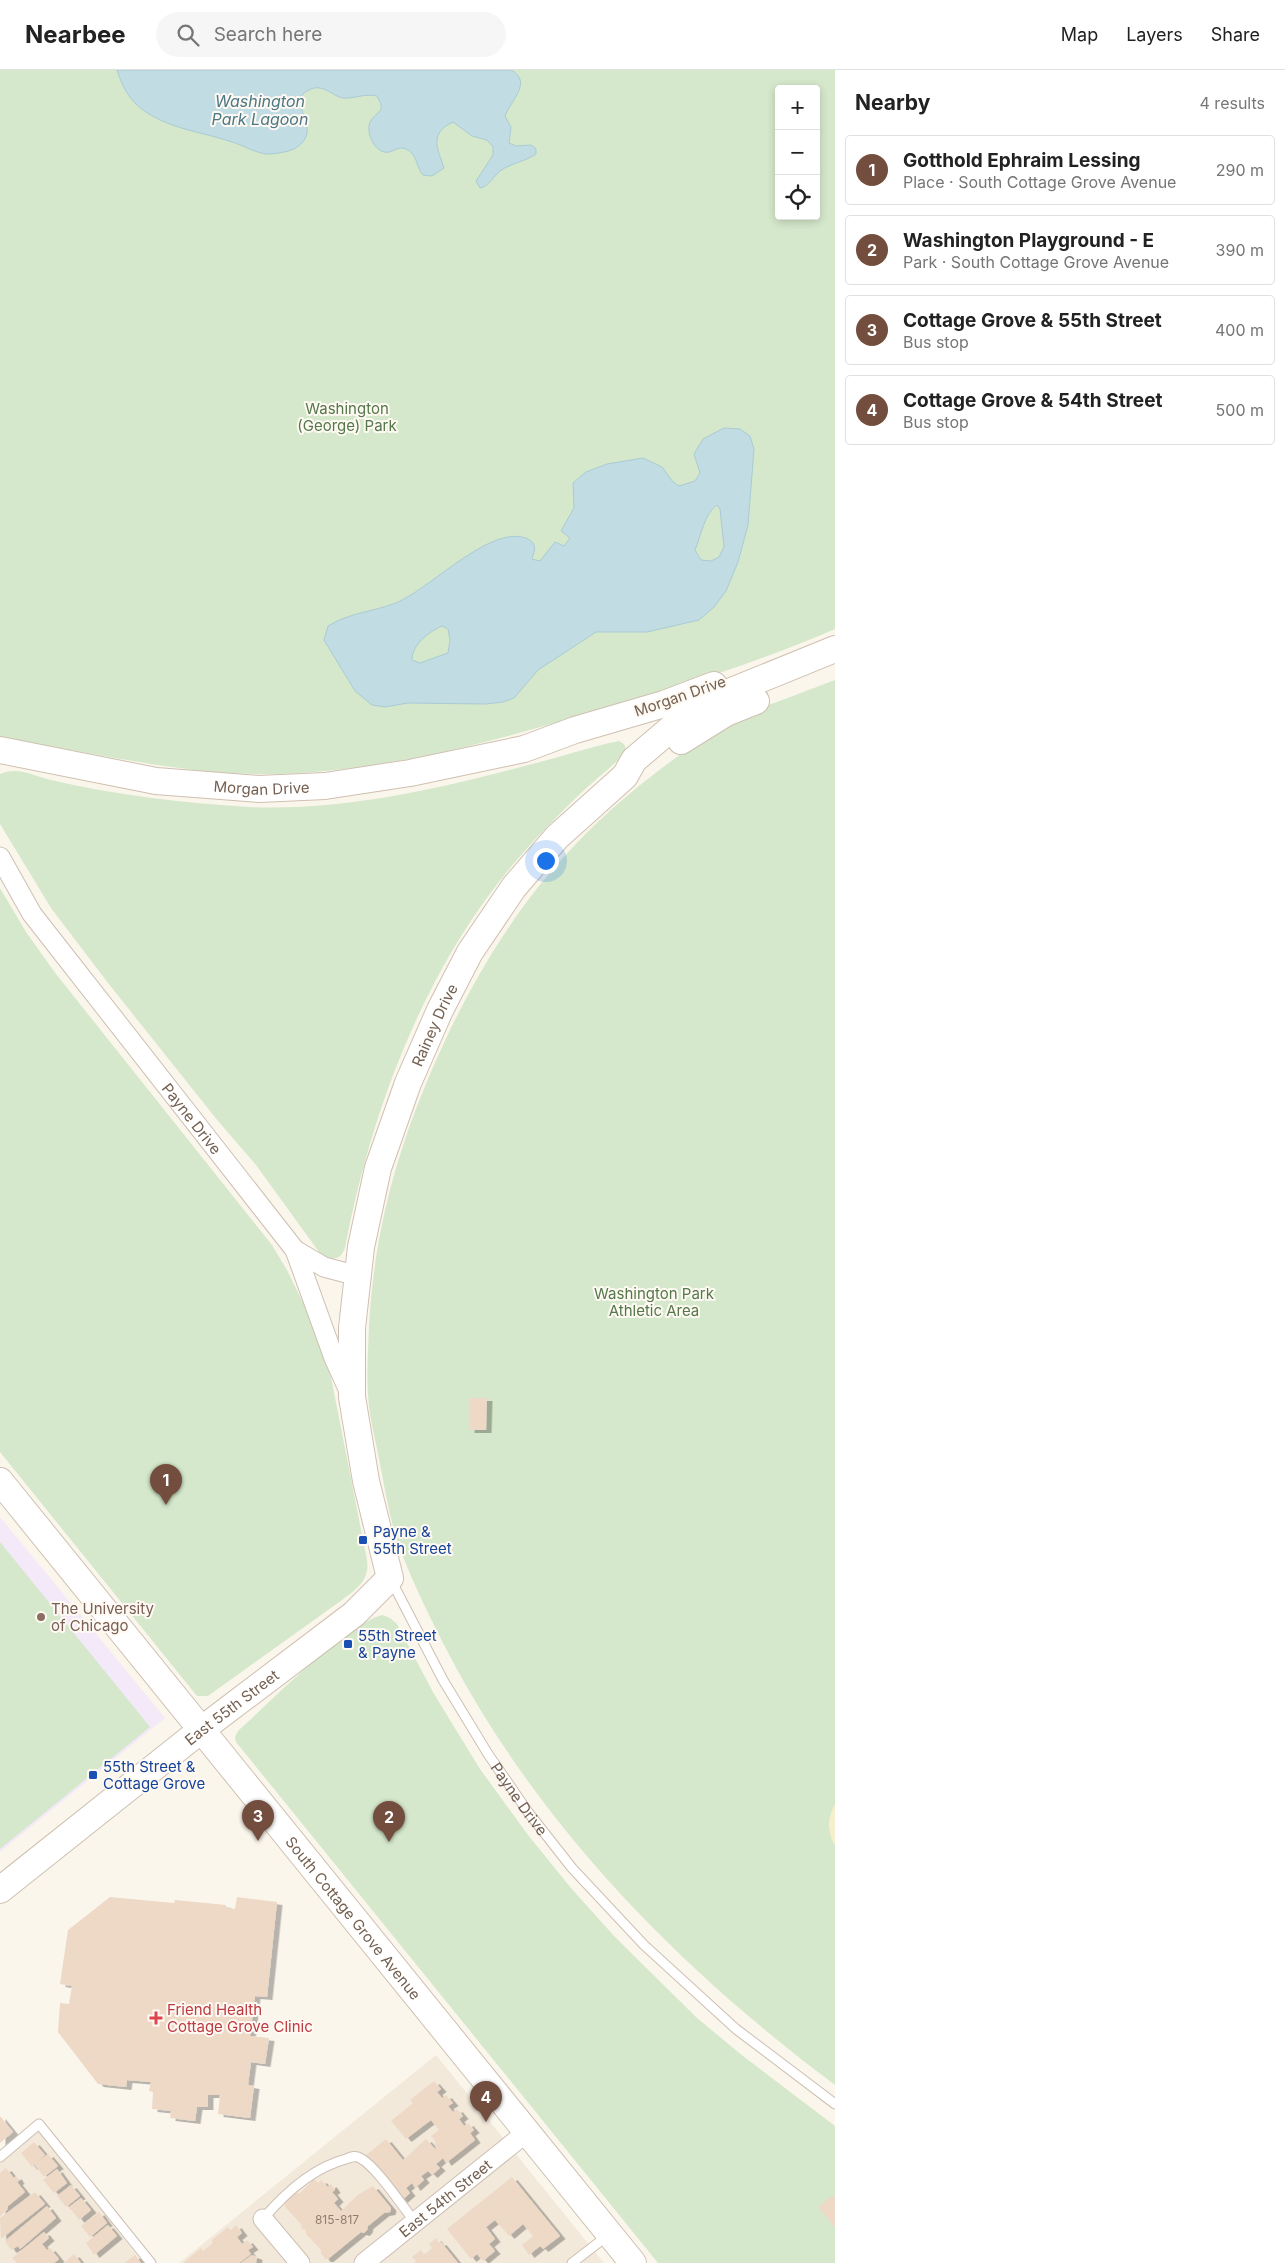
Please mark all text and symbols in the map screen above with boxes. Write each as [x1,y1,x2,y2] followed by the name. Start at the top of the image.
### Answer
[156,12,506,57] search box
[25,20,126,49] text: Nearbee
[174,21,202,49] icon: search
[214,23,322,46] text: Search here
[1061,24,1098,45] text: Map
[1126,24,1183,45] text: Layers
[1211,24,1260,45] text: Share
[775,85,820,220] map controls
[775,85,820,130] button: +
[855,90,930,115] text: Nearby
[212,91,308,129] water label: Washington Park Lagoon
[1200,93,1265,113] text: 4 results
[775,130,820,175] button: −
[903,149,1140,172] text: Gotthold Ephraim Lessing
[869,160,875,180] text: 1
[1216,160,1264,180] text: 290 m
[903,172,1176,192] text: Place · South Cottage Grove Avenue
[775,175,820,220] button: locate
[903,229,1154,252] text: Washington Playground - E
[867,240,877,260] text: 2
[1216,240,1264,260] text: 390 m
[903,252,1169,272] text: Park · South Cottage Grove Avenue
[903,309,1162,332] text: Cottage Grove & 55th Street
[867,320,877,340] text: 3
[1215,320,1264,340] text: 400 m
[903,332,969,352] text: Bus stop
[903,389,1162,412] text: Cottage Grove & 54th Street
[297,399,397,435] park label: Washington (George) Park
[867,400,877,420] text: 4
[1216,400,1264,420] text: 500 m
[903,412,969,432] text: Bus stop
[632,671,728,721] street label: Morgan Drive
[213,776,310,798] street label: Morgan Drive
[533,848,559,874] your location
[407,980,461,1069] street label: Rainey Drive
[158,1079,226,1158] street label: Payne Drive
[594,1284,715,1320] park label: Washington Park Athletic Area
[150,1464,182,1505] pin: 1
[373,1522,452,1558] place label: Payne & 55th Street
[357,1534,369,1546] marker: Payne & 55th Street
[51,1599,154,1635] place label: The University of Chicago
[35,1611,47,1623] marker: The University of Chicago
[358,1626,437,1662] place label: 55th Street & Payne
[342,1638,354,1650] marker: 55th Street & Payne
[181,1665,282,1749] street label: East 55th Street
[103,1757,205,1793] place label: 55th Street & Cottage Grove
[487,1758,552,1839] street label: Payne Drive
[87,1769,99,1781] marker: 55th Street & Cottage Grove
[242,1800,274,1841] pin: 3
[373,1801,405,1842] pin: 2
[282,1832,425,2003] street label: South Cottage Grove Avenue
[167,2000,313,2036] place label: Friend Health Cottage Grove Clinic
[149,2011,163,2025] marker: Friend Health Cottage Grove Clinic
[470,2081,502,2122] pin: 4
[395,2155,495,2241] street label: East 54th Street
[315,2212,359,2227] house number: 815-817

